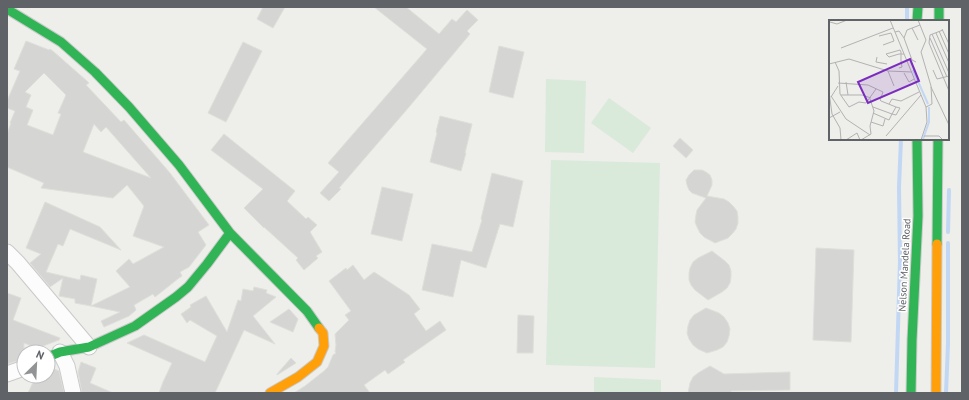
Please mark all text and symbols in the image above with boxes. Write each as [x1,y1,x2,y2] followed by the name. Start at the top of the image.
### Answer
[829,20,949,140] inset map
[896,218,913,312] street label: Nelson Mandela Road
[16,344,56,384] north arrow
[34,347,46,363] text: N

